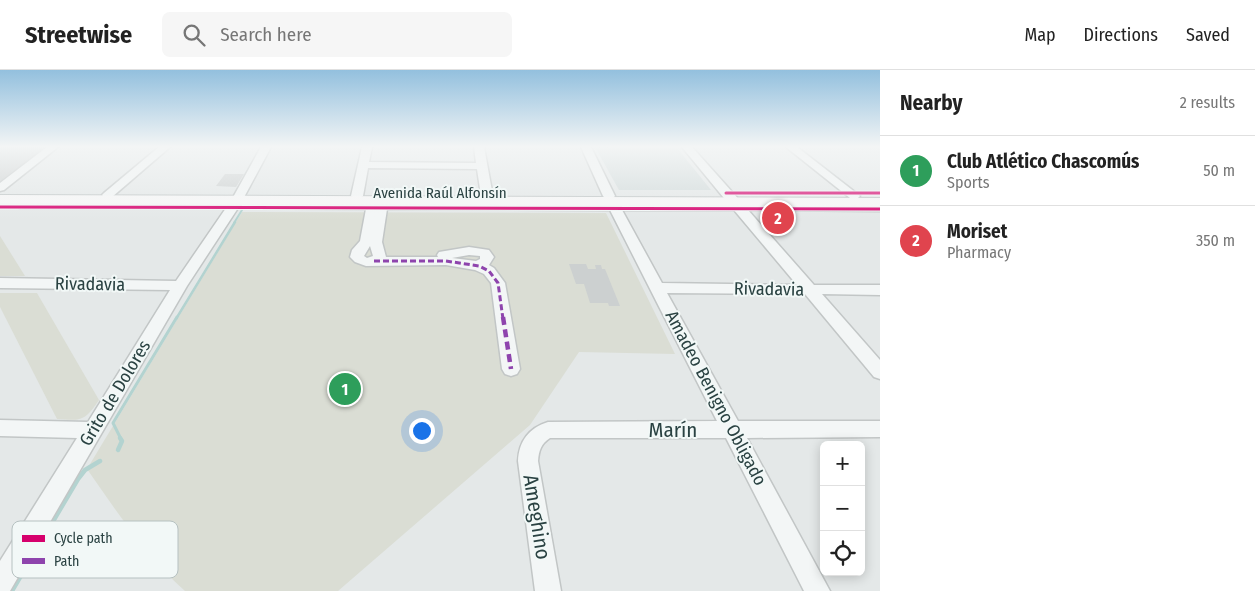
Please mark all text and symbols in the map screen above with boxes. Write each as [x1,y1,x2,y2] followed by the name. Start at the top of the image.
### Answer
[162,12,512,57] search box
[25,21,132,49] text: Streetwise
[180,21,208,49] icon: search
[220,23,312,46] text: Search here
[1024,24,1056,46] text: Map
[1084,24,1158,46] text: Directions
[1186,24,1230,46] text: Saved
[900,90,962,116] text: Nearby
[1180,93,1235,112] text: 2 results
[947,150,1139,173] text: Club Atlético Chascomús
[913,161,919,180] text: 1
[1203,161,1235,180] text: 50 m
[947,173,990,192] text: Sports
[373,184,507,202] street label: Avenida Raúl Alfonsín
[762,199,794,237] pin: 2
[947,220,1007,243] text: Moriset
[912,231,920,250] text: 2
[1196,231,1235,250] text: 350 m
[947,243,1011,262] text: Pharmacy
[55,272,126,296] street label: Rivadavia
[734,277,805,301] street label: Rivadavia
[661,307,771,489] street label: Amadeo Benigno Obligado
[75,336,155,450] street label: Grito de Dolores
[329,370,361,408] pin: 1
[649,417,697,443] street label: Marín
[409,418,435,444] your location
[820,441,865,576] map controls
[820,441,865,486] button: +
[517,473,557,561] street label: Ameghino
[820,486,865,531] button: −
[12,521,178,578] legend
[54,530,113,547] text: Cycle path
[820,531,865,576] button: locate
[54,553,79,570] text: Path

